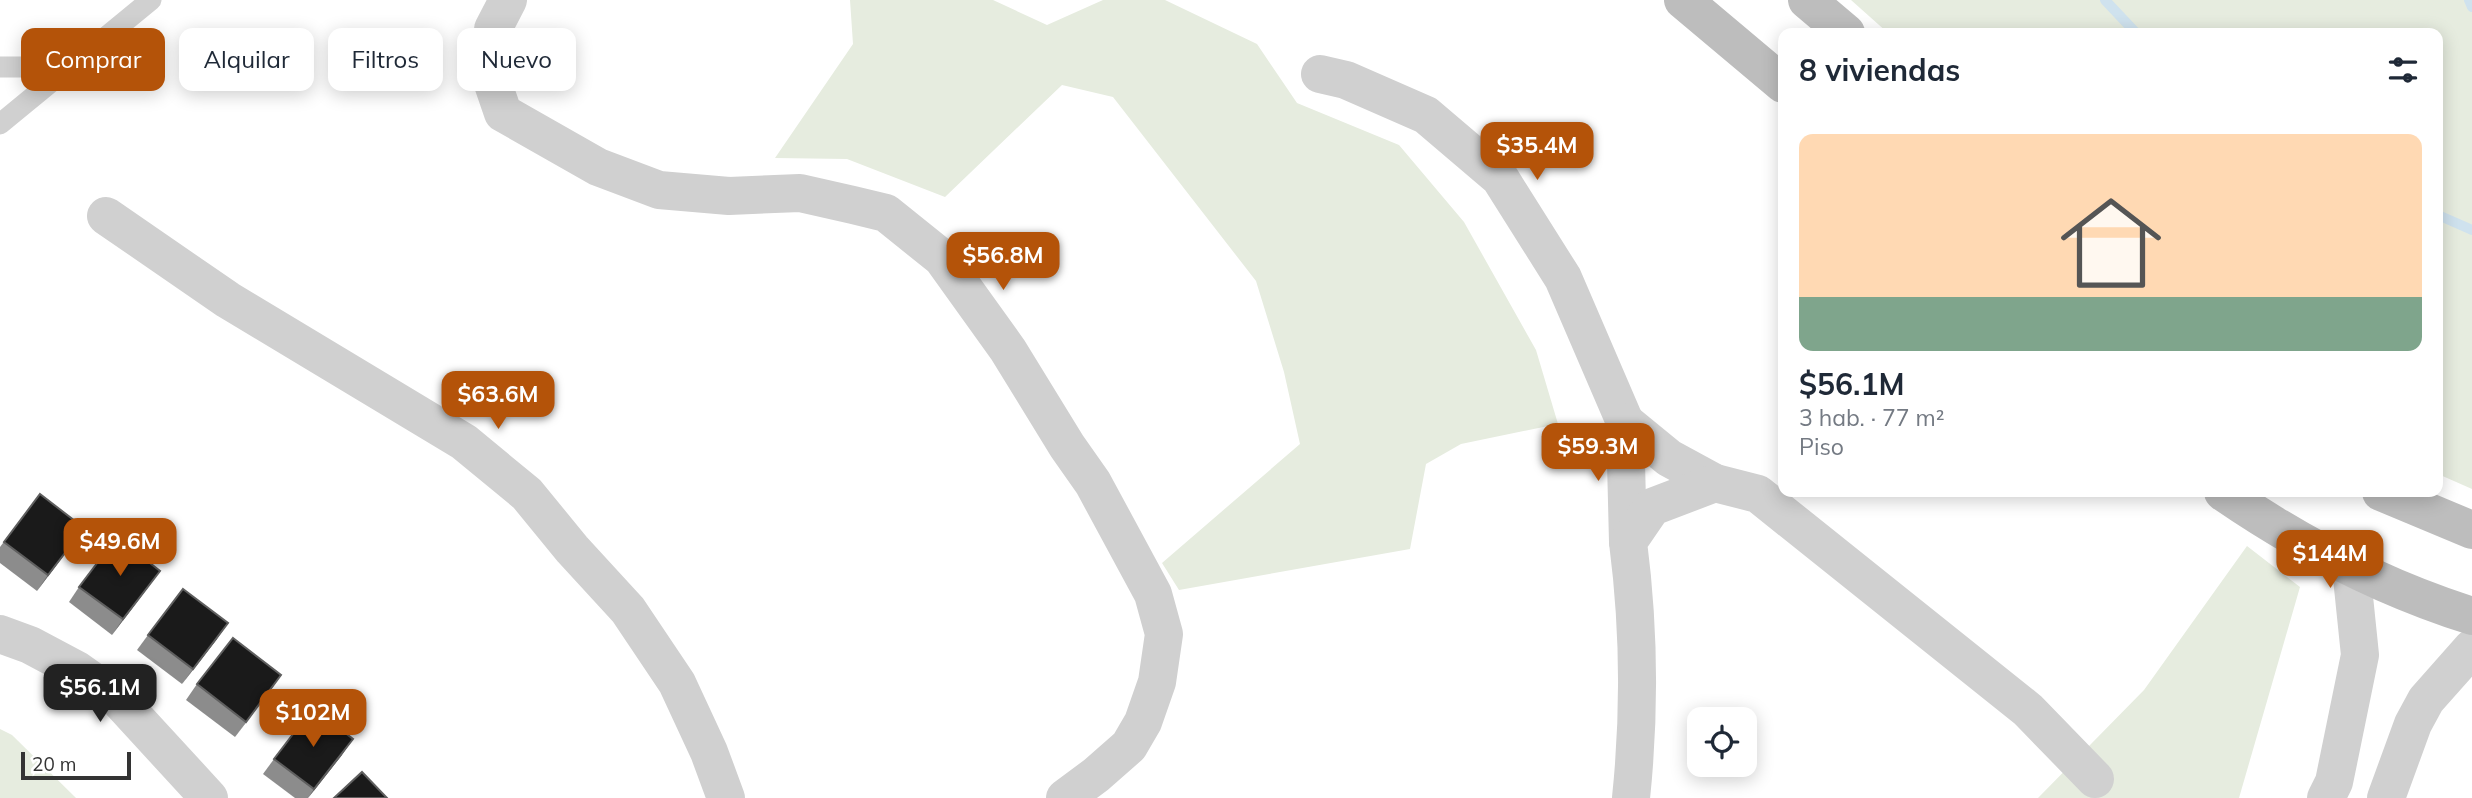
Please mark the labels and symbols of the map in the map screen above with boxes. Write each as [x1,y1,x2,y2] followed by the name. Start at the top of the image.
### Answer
[1480,122,1594,182] pin: $35.4M
[946,232,1060,292] pin: $56.8M
[441,372,555,431] pin: $63.6M
[1541,424,1655,483] pin: $59.3M
[63,518,177,578] pin: $49.6M
[2281,530,2379,590] pin: $144M
[43,664,157,724] pin: $56.1M
[264,690,362,749] pin: $102M
[21,749,131,781] scale bar

